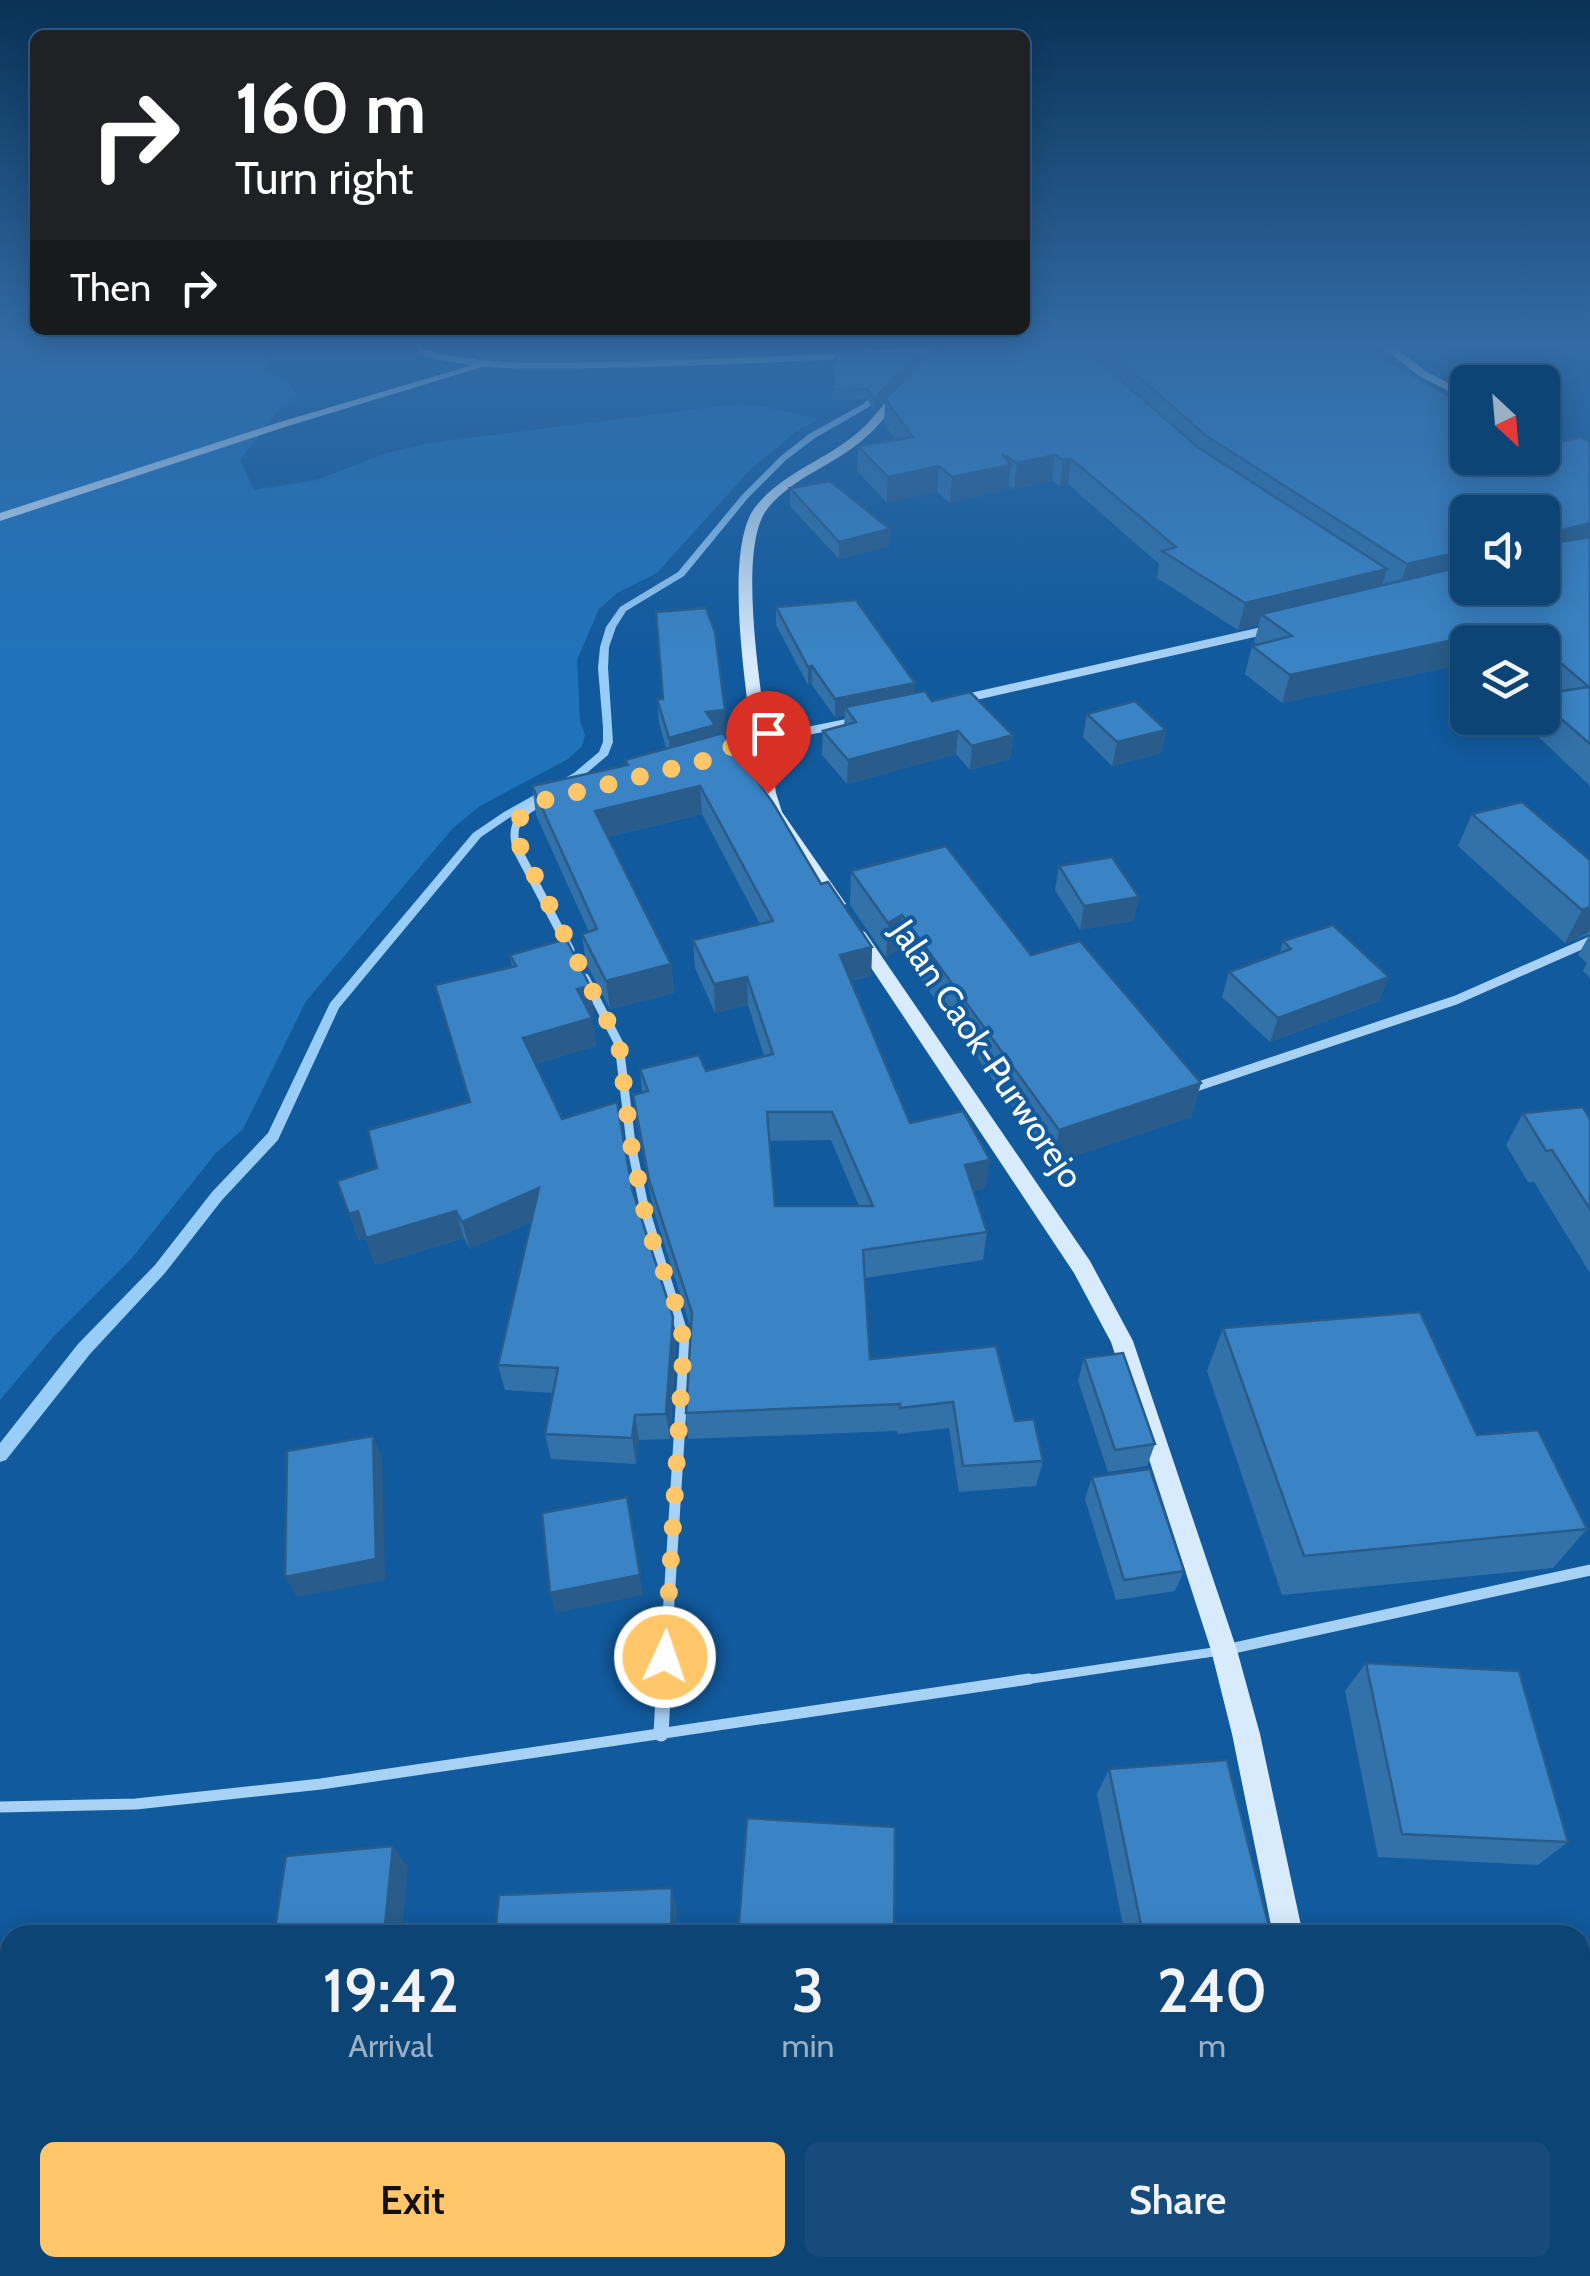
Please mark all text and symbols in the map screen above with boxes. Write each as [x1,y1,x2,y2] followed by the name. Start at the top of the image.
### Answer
[235,65,426,151] text: 160 m
[70,70,200,200] icon: right
[235,151,414,205] text: Turn right
[171,260,226,315] icon: right
[70,264,151,311] text: Then
[1450,365,1560,475] north arrow
[1450,365,1560,735] map controls
[1450,495,1560,605] button: sound
[1450,625,1560,735] button: layers
[726,691,811,794] pin
[741,706,796,761] icon: arrive
[881,911,1093,1196] street label: Jalan Caok-Purworejo
[613,1605,717,1709] position arrow
[323,1954,459,2027] text: 19:42
[792,1954,824,2027] text: 3
[1157,1954,1267,2027] text: 240
[348,2026,433,2065] text: Arrival
[782,2026,834,2065] text: min
[1198,2026,1226,2065] text: m
[40,2142,785,2257] button: Exit
[805,2142,1550,2257] button: Share

